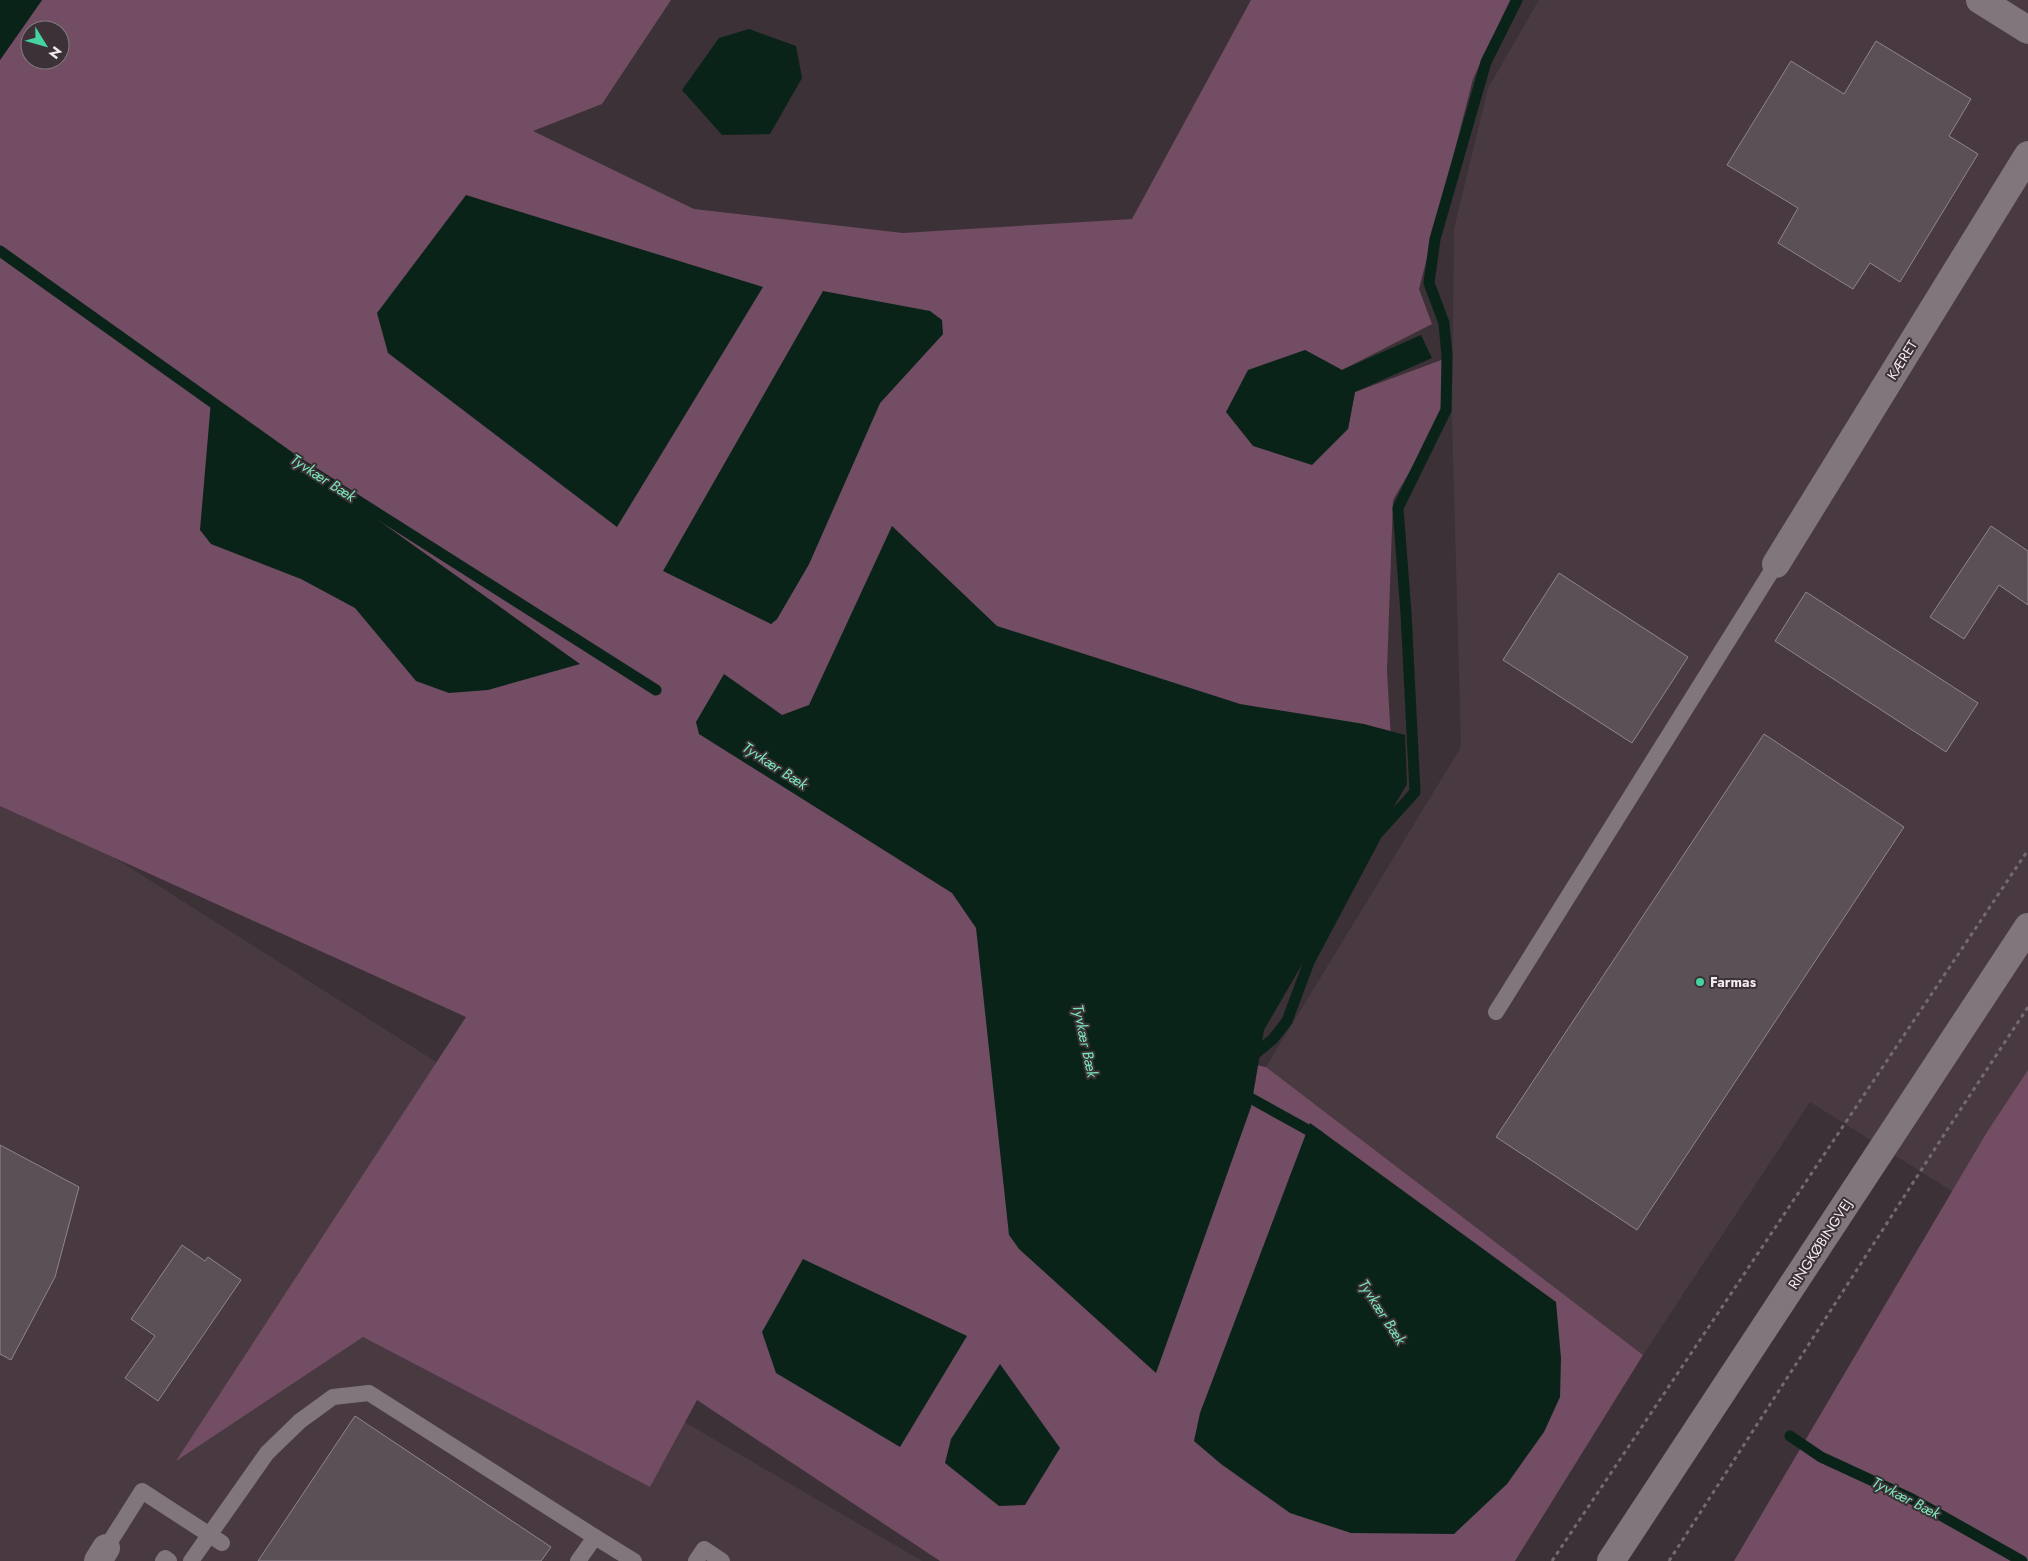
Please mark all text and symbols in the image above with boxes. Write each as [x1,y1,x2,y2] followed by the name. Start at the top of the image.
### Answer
[20,20,70,70] north arrow
[44,42,67,63] text: N
[1882,336,1922,384] street label: KÆRET
[286,449,361,508] water label: Tyvkær Bæk
[738,737,813,796] water label: Tyvkær Bæk
[1710,972,1757,992] place label: Farmas
[1694,976,1706,988] marker: Farmas
[1067,1002,1104,1080] water label: Tyvkær Bæk
[1783,1195,1857,1293] street label: RINGKØBINGVEJ
[1353,1275,1412,1350] water label: Tyvkær Bæk
[1868,1471,1945,1525] water label: Tyvkær Bæk

